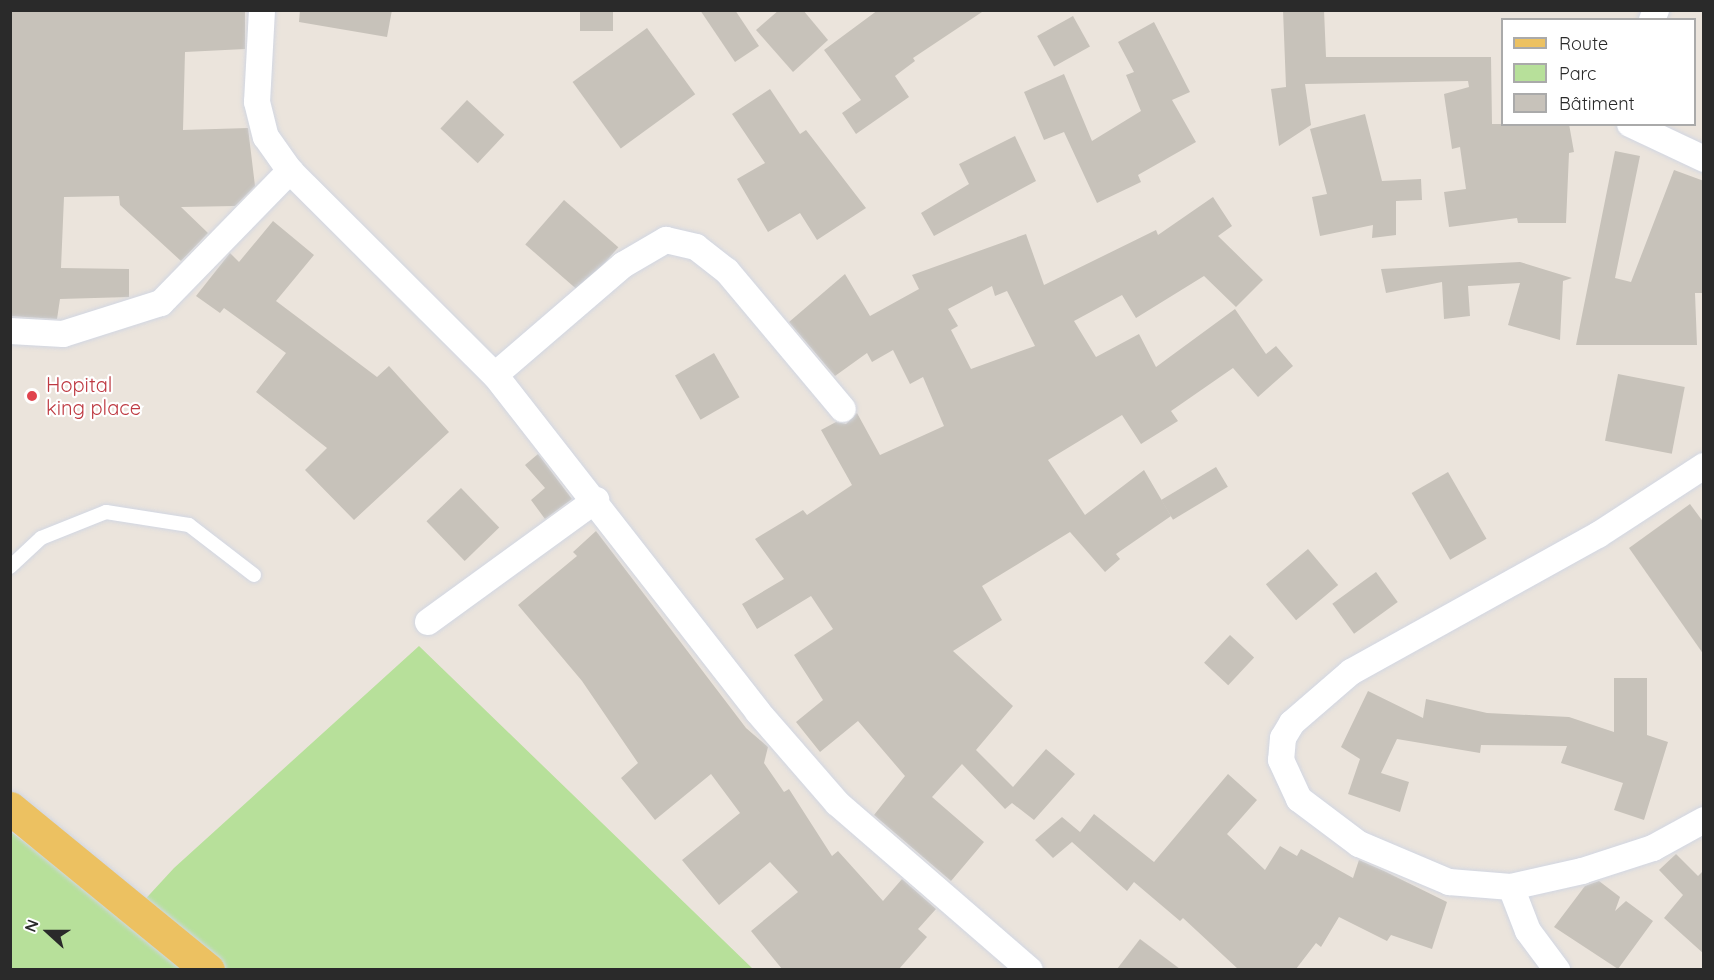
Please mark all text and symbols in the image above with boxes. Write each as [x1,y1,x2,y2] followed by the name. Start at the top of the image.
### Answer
[1501,18,1696,126] legend
[1559,32,1608,55] text: Route
[1559,62,1596,85] text: Parc
[1559,92,1635,115] text: Bâtiment
[46,372,141,419] place label: Hopital king place
[23,387,41,405] marker: Hopital king place
[18,902,78,962] north arrow
[20,916,43,935] text: N

